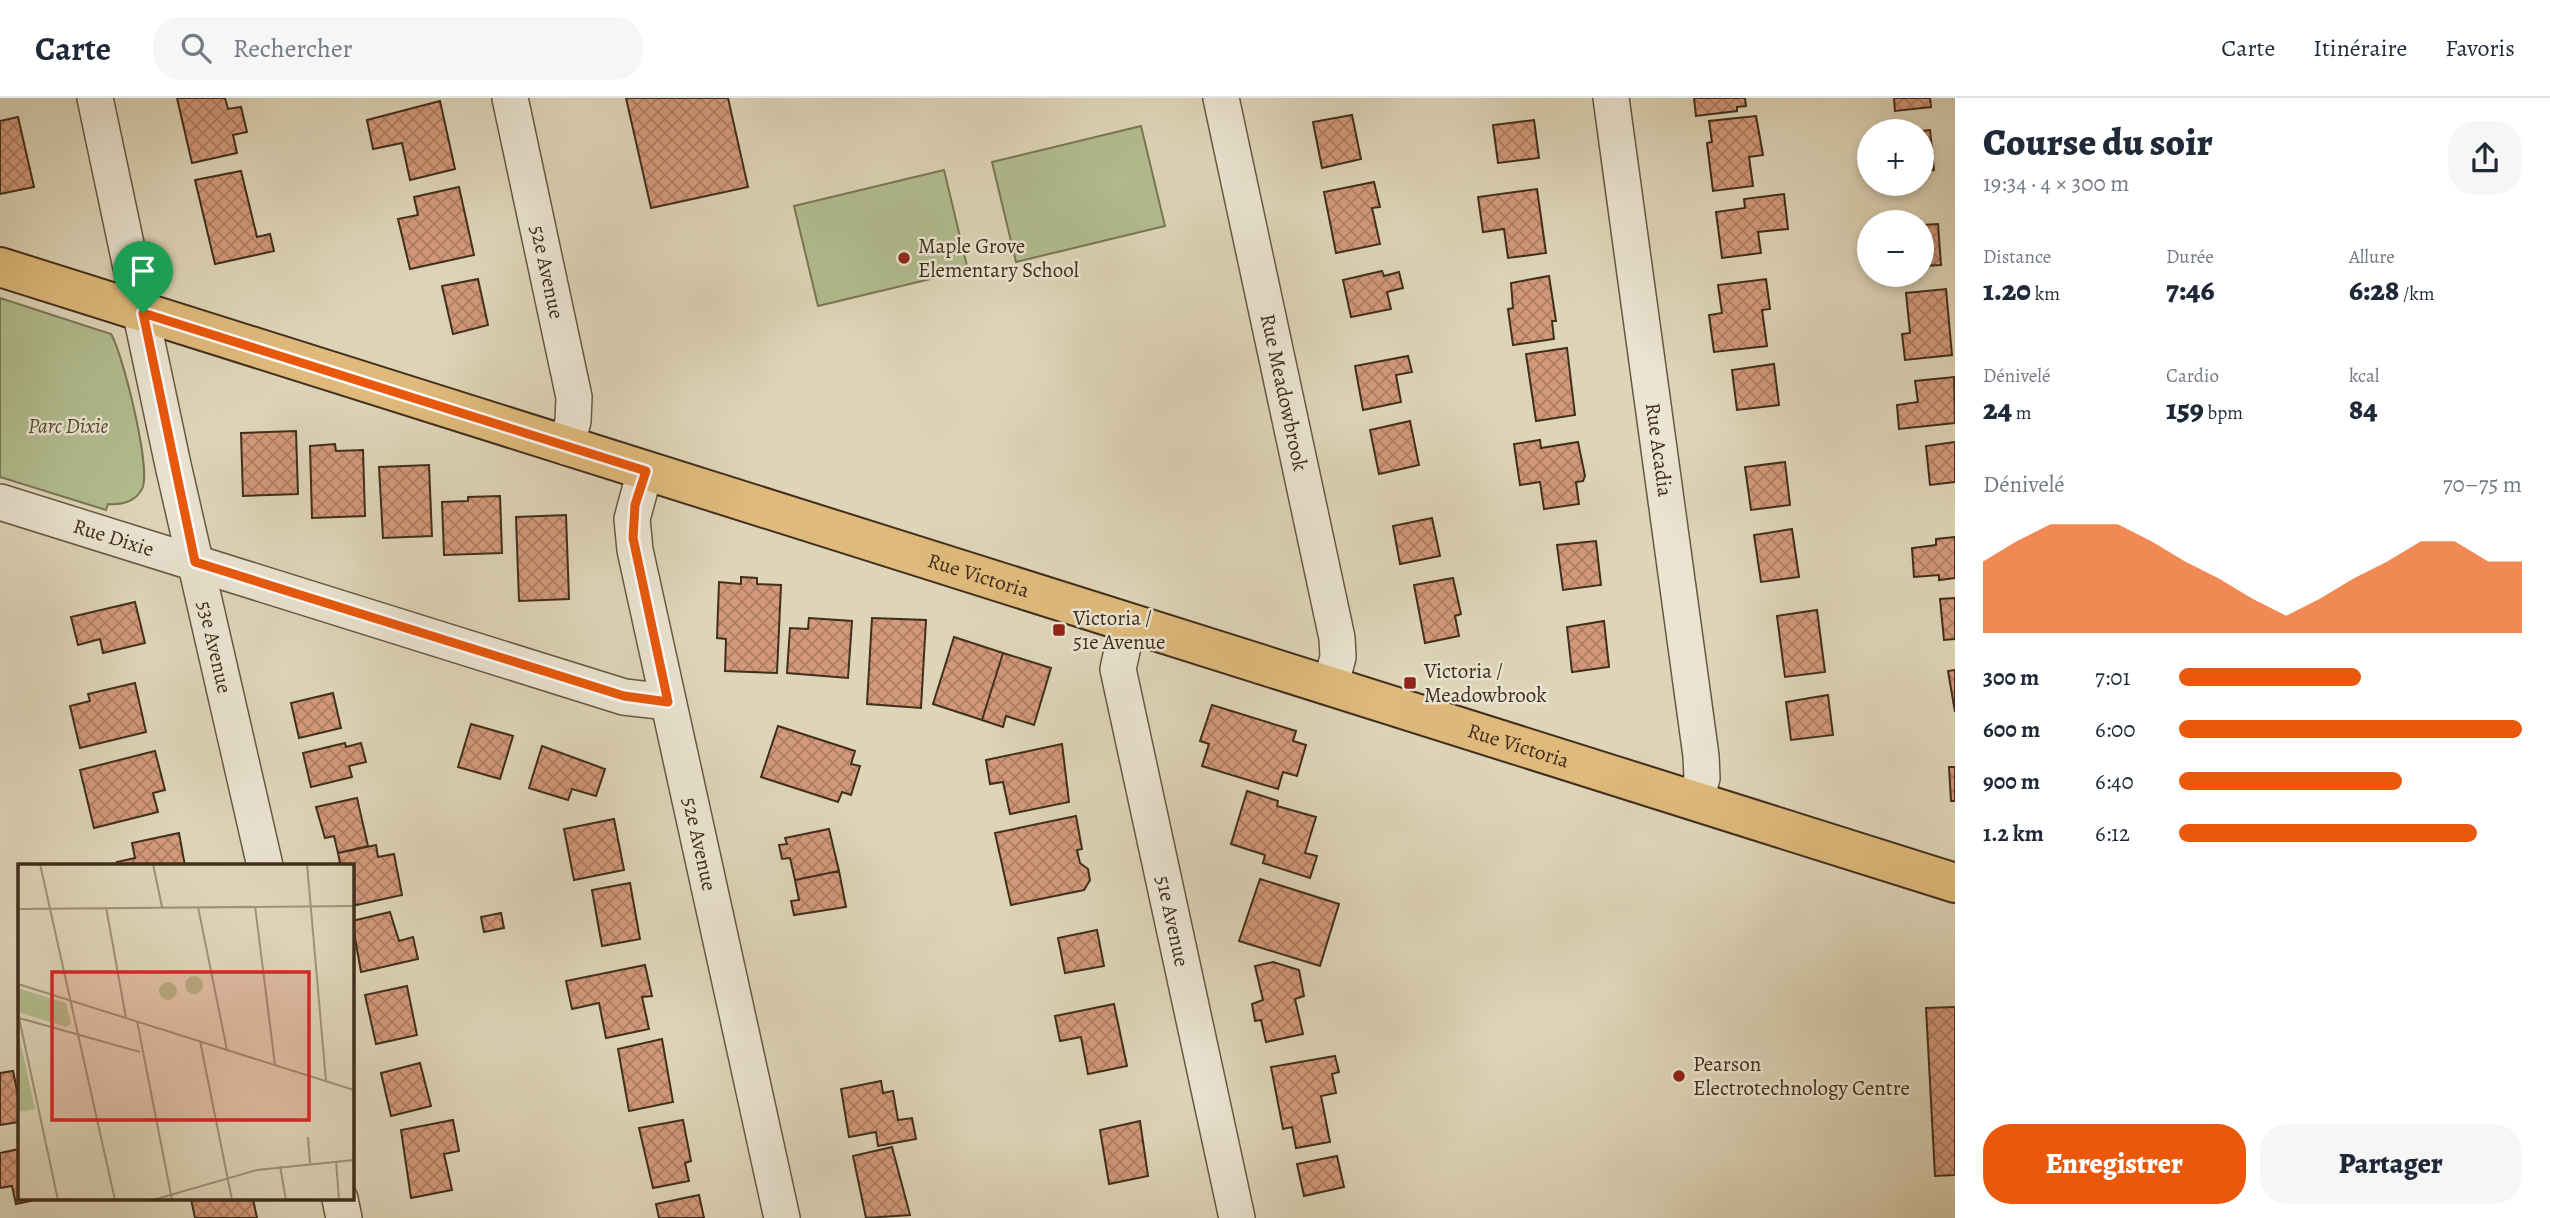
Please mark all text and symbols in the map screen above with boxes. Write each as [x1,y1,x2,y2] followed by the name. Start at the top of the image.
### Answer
[153,17,643,80] search box
[35,26,111,71] text: Carte
[177,29,215,67] icon: search
[233,31,353,66] text: Rechercher
[2221,32,2275,64] text: Carte
[2313,32,2407,64] text: Itinéraire
[2445,32,2515,64] text: Favoris
[1983,116,2213,168] text: Course du soir
[1857,119,1934,287] map controls
[1857,119,1934,196] button: +
[2448,121,2522,195] button: share
[1983,168,2129,199] text: 19:34 · 4 × 300 m
[1857,210,1934,287] button: −
[524,223,571,322] street label: 52e Avenue
[918,232,1079,284] place label: Maple Grove Elementary School
[113,241,173,313] pin
[1983,244,2051,270] text: Distance
[2166,244,2214,270] text: Durée
[2349,244,2395,270] text: Allure
[896,250,912,266] marker: Maple Grove Elementary School
[124,252,162,290] icon: arrive
[1983,270,2031,310] text: 1.20
[2166,270,2215,310] text: 7:46
[2349,270,2399,310] text: 6:28
[2031,281,2060,307] text: km
[2399,281,2434,307] text: /km
[1254,311,1315,474] street label: Rue Meadowbrook
[1983,363,2050,389] text: Dénivelé
[2166,363,2219,389] text: Cardio
[2349,363,2379,389] text: kcal
[1983,389,2012,429] text: 24
[2166,389,2204,429] text: 159
[2349,389,2378,429] text: 84
[2012,400,2032,426] text: m
[2204,400,2243,426] text: bpm
[1639,401,1679,499] street label: Rue Acadia
[28,412,109,440] park label: Parc Dixie
[1983,469,2065,500] text: Dénivelé
[2443,469,2522,500] text: 70–75 m
[70,512,157,563] street label: Rue Dixie
[924,546,1033,605] street label: Rue Victoria
[191,598,239,696] street label: 53e Avenue
[1072,604,1165,656] place label: Victoria / 51e Avenue
[1051,622,1067,638] marker: Victoria / 51e Avenue
[1423,657,1547,709] place label: Victoria / Meadowbrook
[1983,662,2039,693] text: 300 m
[2095,662,2130,693] text: 7:01
[1402,675,1418,691] marker: Victoria / Meadowbrook
[1983,714,2040,745] text: 600 m
[2095,714,2136,745] text: 6:00
[1464,716,1573,775] street label: Rue Victoria
[1983,766,2040,797] text: 900 m
[2095,766,2134,797] text: 6:40
[676,795,724,894] street label: 52e Avenue
[1983,818,2044,849] text: 1.2 km
[2095,818,2130,849] text: 6:12
[18,864,354,1200] inset map
[1149,873,1196,969] street label: 51e Avenue
[1693,1050,1910,1102] place label: Pearson Electrotechnology Centre
[1671,1068,1687,1084] marker: Pearson Electrotechnology Centre
[1983,1124,2246,1204] button: Enregistrer
[2260,1124,2522,1204] button: Partager

